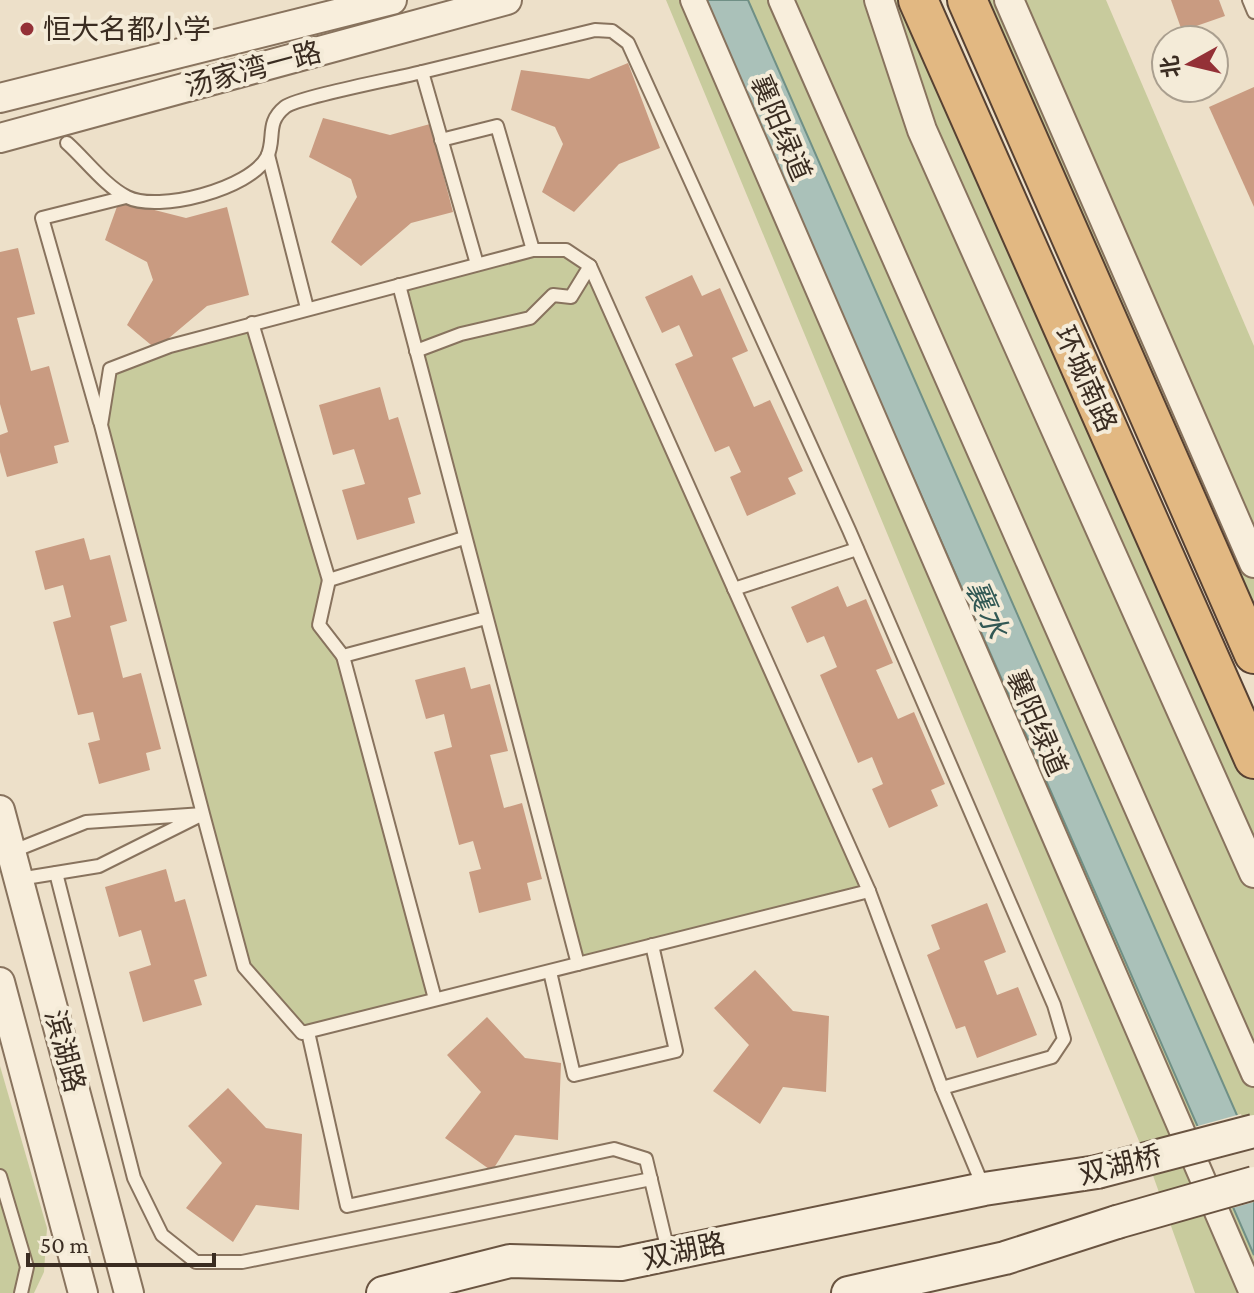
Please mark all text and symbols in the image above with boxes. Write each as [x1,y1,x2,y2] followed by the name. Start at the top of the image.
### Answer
[43,14,211,45] place label: 恒大名都小学
[18,20,36,38] marker: 恒大名都小学
[1150,24,1230,104] north arrow
[181,36,325,102] street label: 汤家湾一路
[1157,54,1185,79] text: 北
[745,70,817,186] street label: 襄阳绿道
[1049,322,1123,436] street label: 环城南路
[960,575,1015,645] water label: 襄水
[1001,665,1073,781] street label: 襄阳绿道
[39,1006,91,1096] street label: 滨湖路
[1075,1140,1165,1190] street label: 双湖桥
[28,1217,214,1267] scale bar
[640,1227,728,1275] street label: 双湖路
[40,1231,89,1258] text: 50 m

